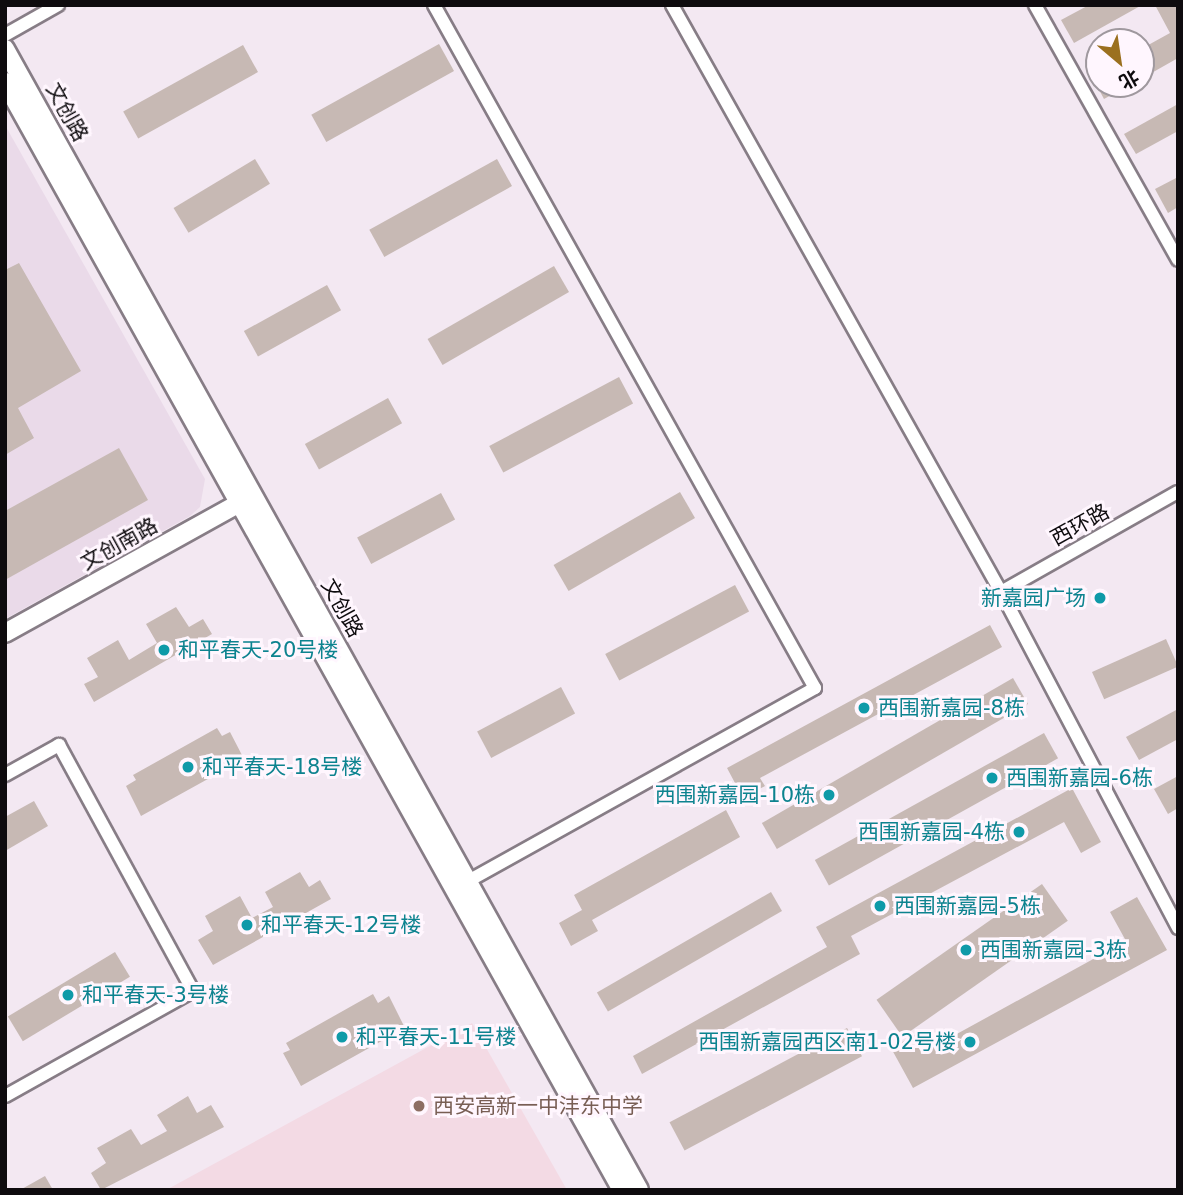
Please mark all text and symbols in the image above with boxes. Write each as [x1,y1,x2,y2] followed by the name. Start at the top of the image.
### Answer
[1085,28,1155,98] north arrow
[1116,65,1143,94] text: 北
[41,78,93,146] street label: 文创路
[1046,499,1114,551] street label: 西环路
[76,513,162,575] street label: 文创南路
[316,574,368,642] street label: 文创路
[981,585,1086,611] place label: 新嘉园广场
[1092,590,1108,606] marker: 新嘉园广场
[178,637,338,663] place label: 和平春天-20号楼
[156,642,172,658] marker: 和平春天-20号楼
[878,695,1025,721] place label: 西围新嘉园-8栋
[856,700,872,716] marker: 西围新嘉园-8栋
[202,754,362,780] place label: 和平春天-18号楼
[180,759,196,775] marker: 和平春天-18号楼
[1006,765,1153,791] place label: 西围新嘉园-6栋
[984,770,1000,786] marker: 西围新嘉园-6栋
[655,782,815,808] place label: 西围新嘉园-10栋
[821,787,837,803] marker: 西围新嘉园-10栋
[858,819,1005,845] place label: 西围新嘉园-4栋
[1011,824,1027,840] marker: 西围新嘉园-4栋
[894,893,1041,919] place label: 西围新嘉园-5栋
[872,898,888,914] marker: 西围新嘉园-5栋
[261,912,421,938] place label: 和平春天-12号楼
[239,917,255,933] marker: 和平春天-12号楼
[980,937,1127,963] place label: 西围新嘉园-3栋
[958,942,974,958] marker: 西围新嘉园-3栋
[82,982,229,1008] place label: 和平春天-3号楼
[60,987,76,1003] marker: 和平春天-3号楼
[356,1024,516,1050] place label: 和平春天-11号楼
[334,1029,350,1045] marker: 和平春天-11号楼
[698,1029,956,1055] place label: 西围新嘉园西区南1-02号楼
[962,1034,978,1050] marker: 西围新嘉园西区南1-02号楼
[433,1093,643,1119] place label: 西安高新一中沣东中学
[411,1098,427,1114] marker: 西安高新一中沣东中学

